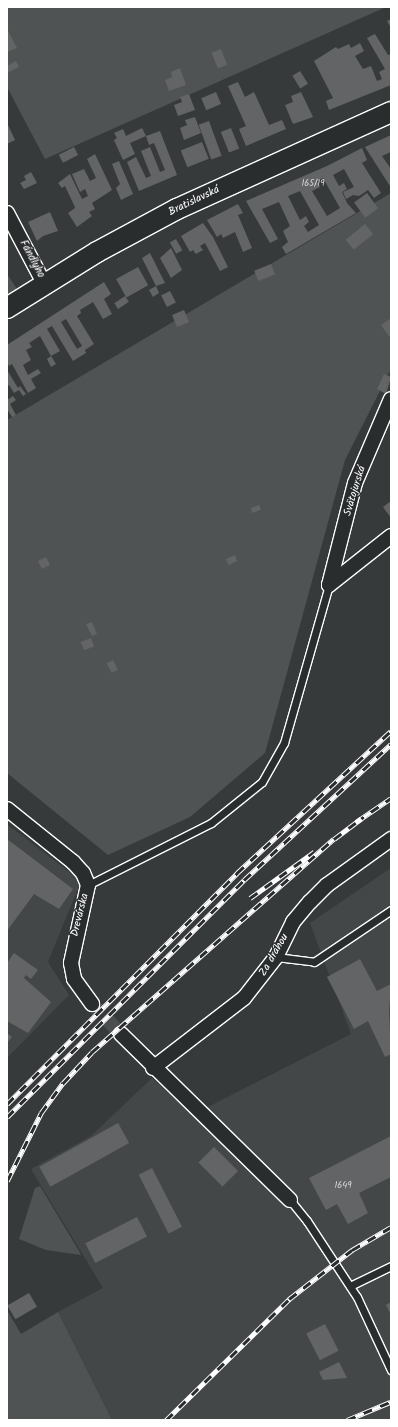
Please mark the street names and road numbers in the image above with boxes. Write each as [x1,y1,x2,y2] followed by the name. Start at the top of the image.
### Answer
[166,183,222,219] street label: Bratislavská
[17,238,47,280] street label: Fándlyho
[341,464,369,518] street label: Svätojurská
[68,892,92,938] street label: Drevárska
[257,931,291,979] street label: Za dráhou

